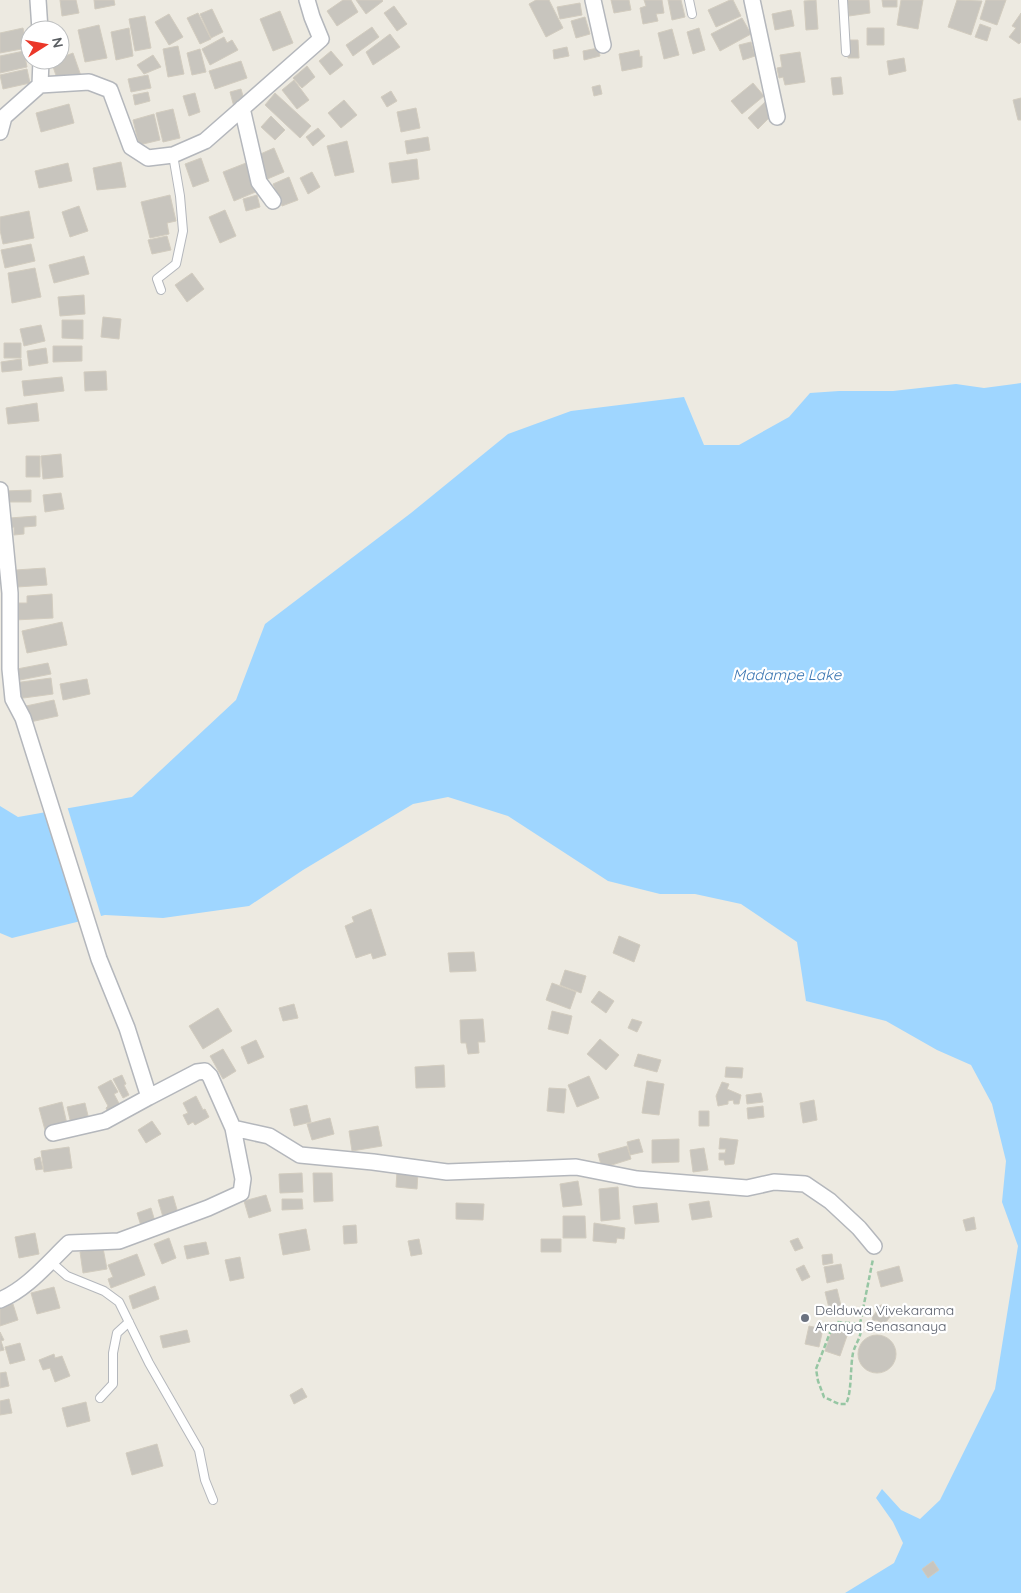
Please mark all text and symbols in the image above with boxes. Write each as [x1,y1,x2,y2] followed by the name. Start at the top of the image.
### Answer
[20,20,70,70] north arrow
[48,36,68,49] text: N
[733,665,842,684] water label: Madampe Lake
[815,1301,954,1335] place label: Delduwa Vivekarama Aranya Senasanaya
[799,1312,811,1324] marker: Delduwa Vivekarama Aranya Senasanaya

